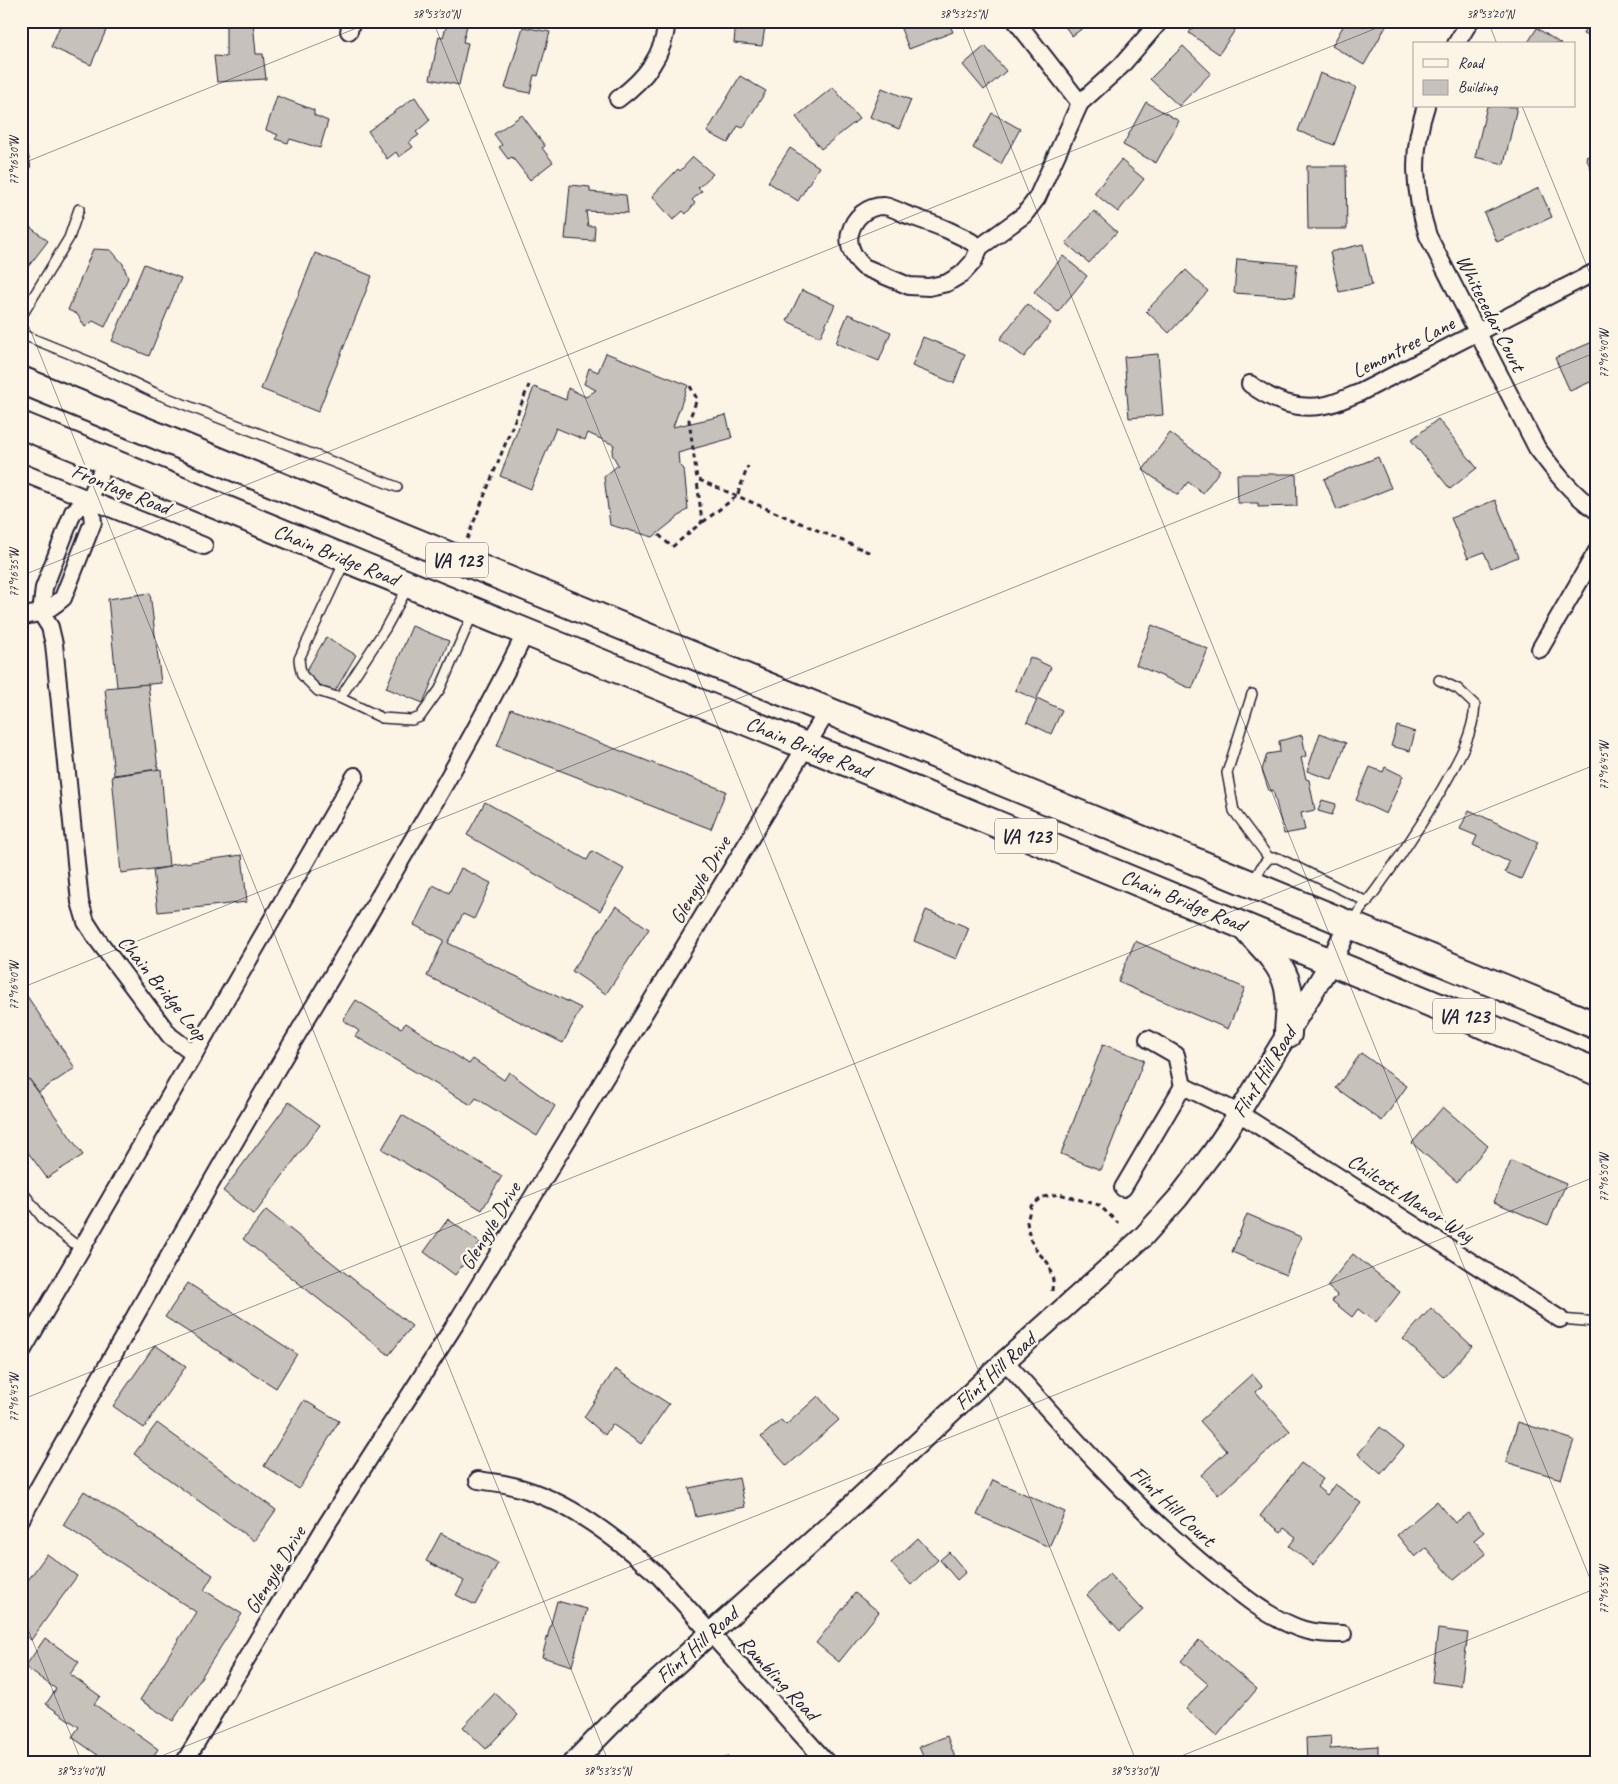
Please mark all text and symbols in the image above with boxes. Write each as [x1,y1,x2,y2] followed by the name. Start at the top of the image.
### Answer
[412,6,461,22] text: 38°53'30"N
[939,6,988,22] text: 38°53'25"N
[1466,6,1515,22] text: 38°53'20"N
[1413,42,1576,108] legend
[1458,54,1485,73] text: Road
[1458,78,1498,97] text: Building
[6,134,22,185] text: 77°16'30"W
[1450,250,1532,378] street label: Whitecedar Court
[1348,310,1460,384] street label: Lemontree Lane
[1596,327,1612,378] text: 77°16'40"W
[68,458,177,522] street label: Frontage Road
[270,518,405,593] street label: Chain Bridge Road
[426,542,488,578] road number: VA 123
[6,546,22,597] text: 77°16'35"W
[742,710,878,785] street label: Chain Bridge Road
[1596,739,1612,790] text: 77°16'45"W
[995,818,1057,854] road number: VA 123
[664,830,737,929] street label: Glengyle Drive
[1117,863,1252,939] street label: Chain Bridge Road
[112,930,215,1048] street label: Chain Bridge Loop
[6,959,22,1010] text: 77°16'40"W
[1433,998,1495,1034] road number: VA 123
[1226,1020,1303,1122] street label: Flint Hill Road
[1343,1148,1481,1249] street label: Chilcott Manor Way
[1596,1151,1612,1202] text: 77°16'50"W
[454,1176,527,1275] street label: Glengyle Drive
[949,1325,1043,1415] street label: Flint Hill Road
[6,1371,22,1422] text: 77°16'45"W
[1125,1460,1222,1553] street label: Flint Hill Court
[239,1520,312,1619] street label: Glengyle Drive
[1596,1563,1612,1614] text: 77°16'55"W
[650,1599,746,1689] street label: Flint Hill Road
[733,1630,827,1728] street label: Rambling Road
[56,1763,105,1779] text: 38°53'40"N
[583,1763,632,1779] text: 38°53'35"N
[1110,1763,1159,1779] text: 38°53'30"N

